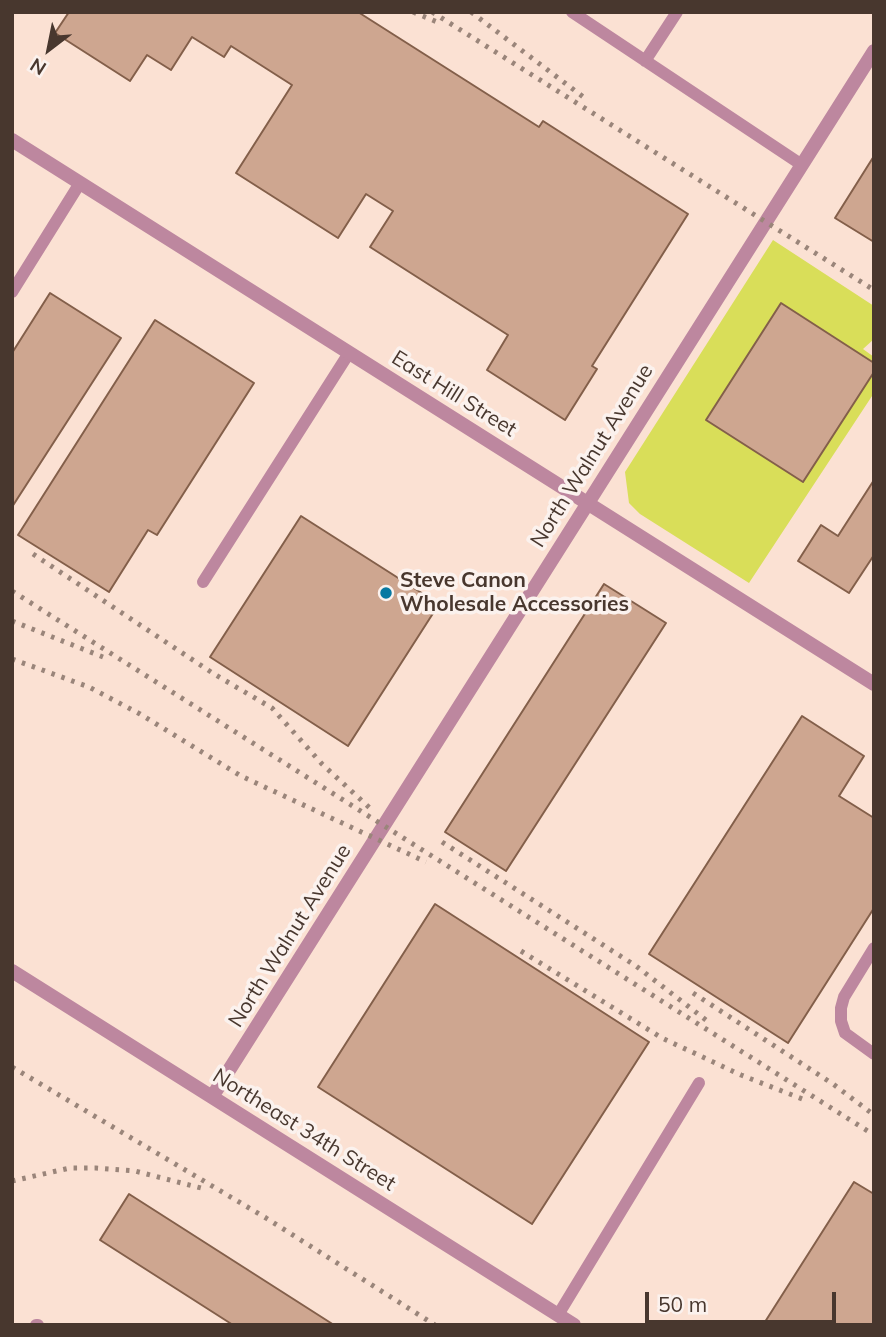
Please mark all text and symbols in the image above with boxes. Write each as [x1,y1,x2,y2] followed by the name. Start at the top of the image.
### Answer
[14,14,84,84] north arrow
[25,53,50,81] text: N
[387,346,521,442] street label: East Hill Street
[525,360,659,552] street label: North Walnut Avenue
[400,568,629,618] place label: Steve Canon Wholesale Accessories
[378,585,394,601] marker: Steve Canon Wholesale Accessories
[223,840,357,1032] street label: North Walnut Avenue
[208,1063,400,1197] street label: Northeast 34th Street
[648,1278,839,1322] scale bar
[658,1291,707,1317] text: 50 m

